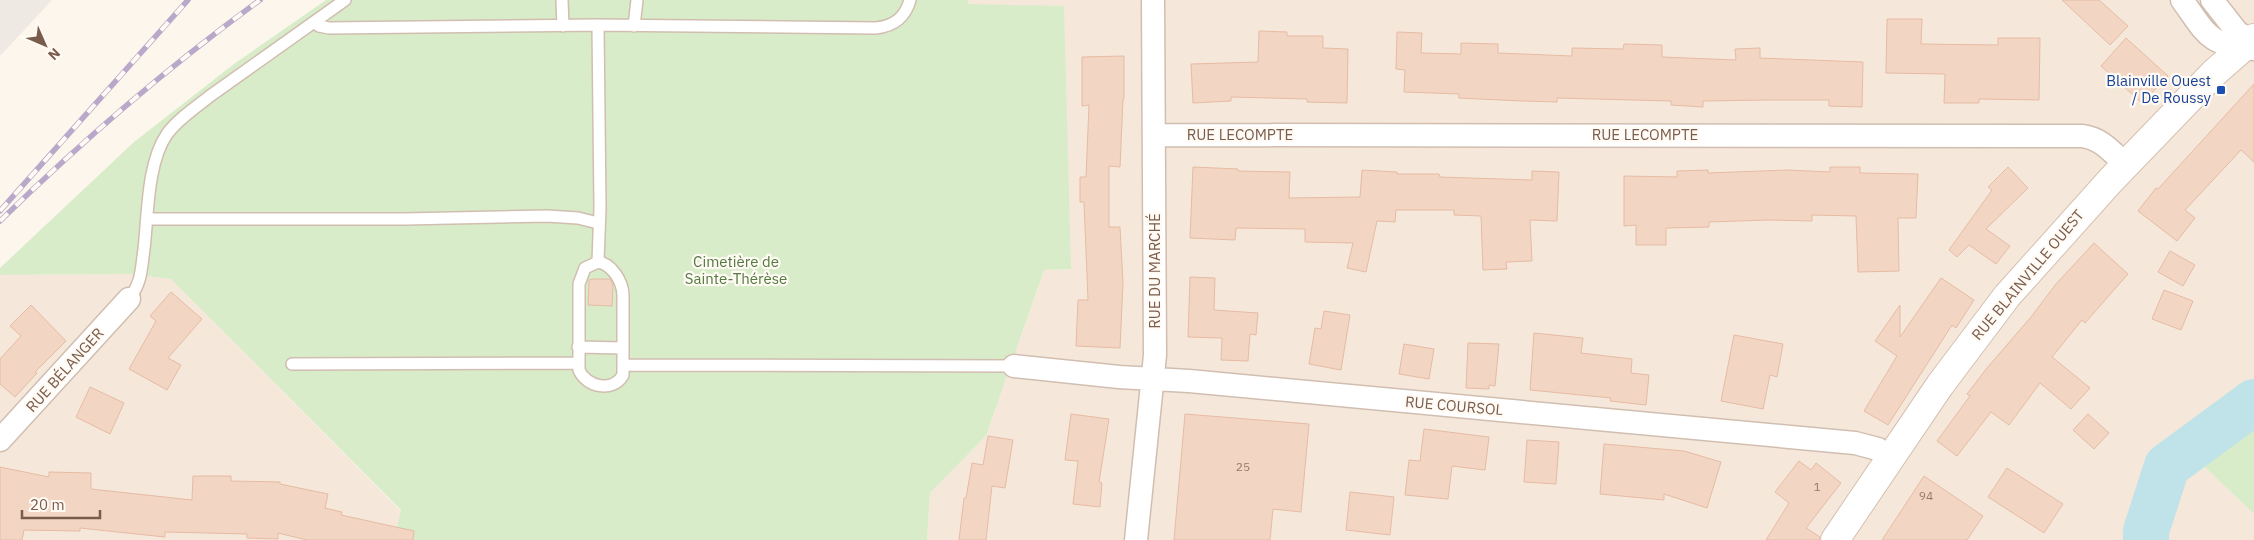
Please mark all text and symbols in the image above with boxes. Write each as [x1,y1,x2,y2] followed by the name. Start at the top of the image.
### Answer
[20,20,70,70] north arrow
[44,44,64,64] text: N
[2106,71,2212,107] place label: Blainville Ouest / De Roussy
[2215,84,2227,96] marker: Blainville Ouest / De Roussy
[1187,125,1293,144] street label: RUE LECOMPTE
[1592,125,1698,144] street label: RUE LECOMPTE
[1967,205,2088,344] street label: RUE BLAINVILLE OUEST
[1145,213,1164,329] street label: RUE DU MARCHÉ
[685,252,787,288] park label: Cimetière de Sainte-Thérèse
[22,323,108,416] street label: RUE BÉLANGER
[1404,392,1504,419] street label: RUE COURSOL
[1236,459,1250,474] house number: 25
[1813,479,1821,494] house number: 1
[22,488,100,520] scale bar
[1919,488,1933,503] house number: 94
[30,495,65,514] text: 20 m

